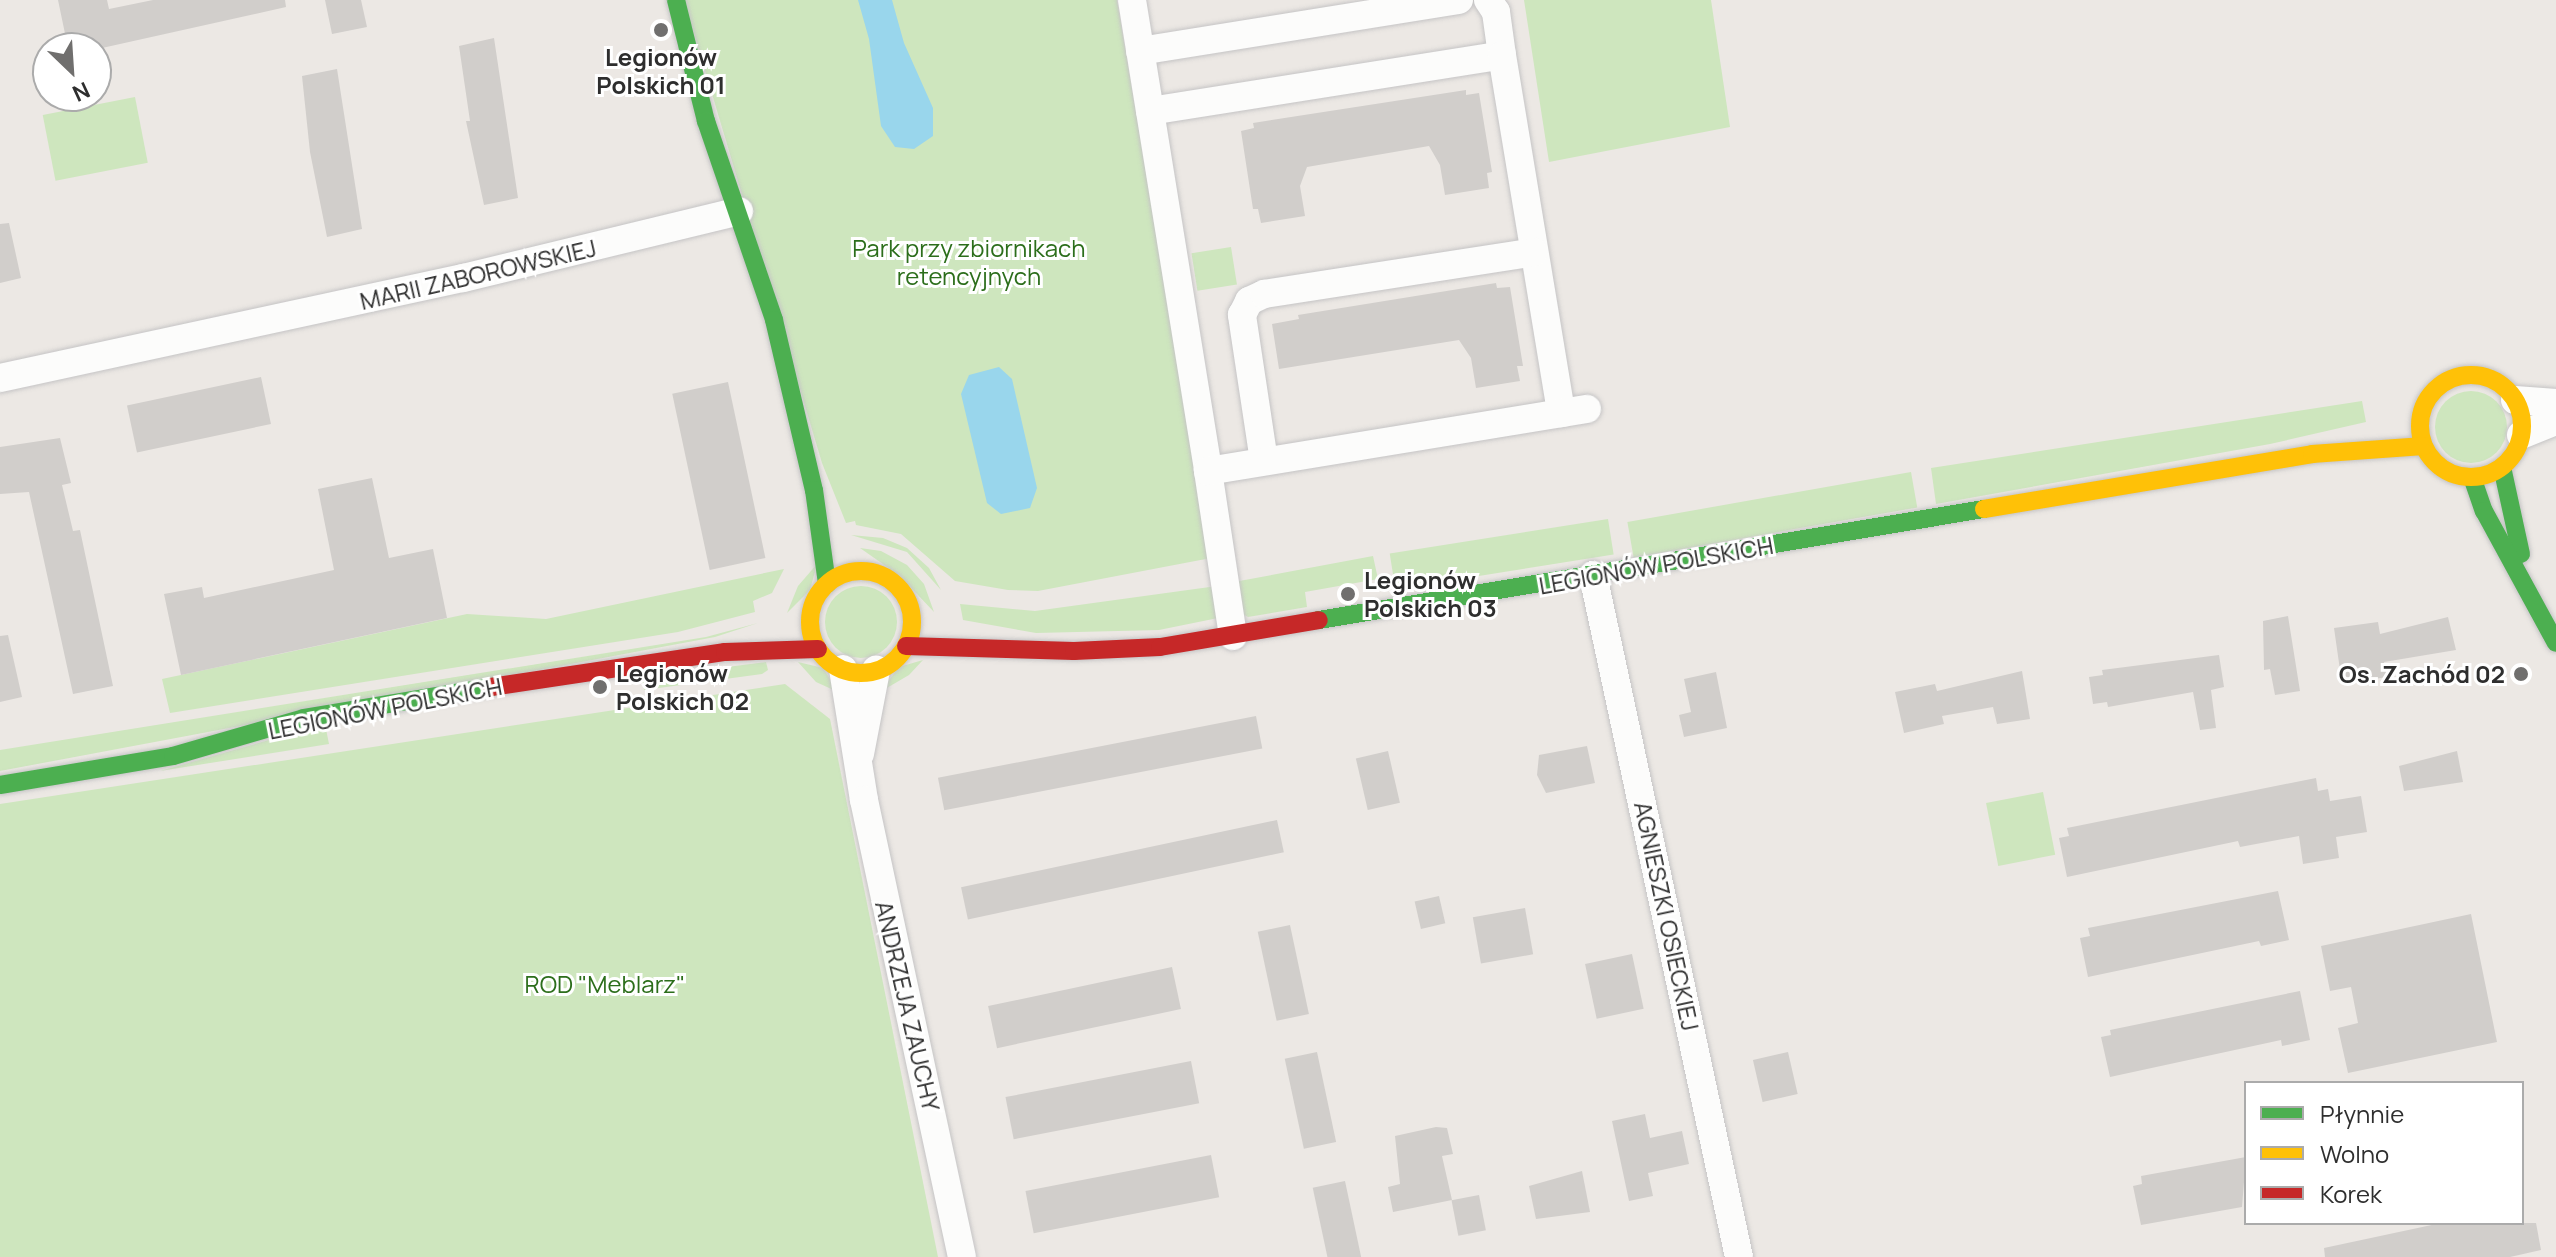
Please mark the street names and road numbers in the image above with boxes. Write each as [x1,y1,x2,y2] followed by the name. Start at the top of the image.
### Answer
[357,233,599,315] street label: MARII ZABOROWSKIEJ
[1536,530,1776,600] street label: LEGIONÓW POLSKICH
[266,671,504,745] street label: LEGIONÓW POLSKICH
[1629,799,1705,1033] street label: AGNIESZKI OSIECKIEJ
[870,898,946,1114] street label: ANDRZEJA ZAUCHY

